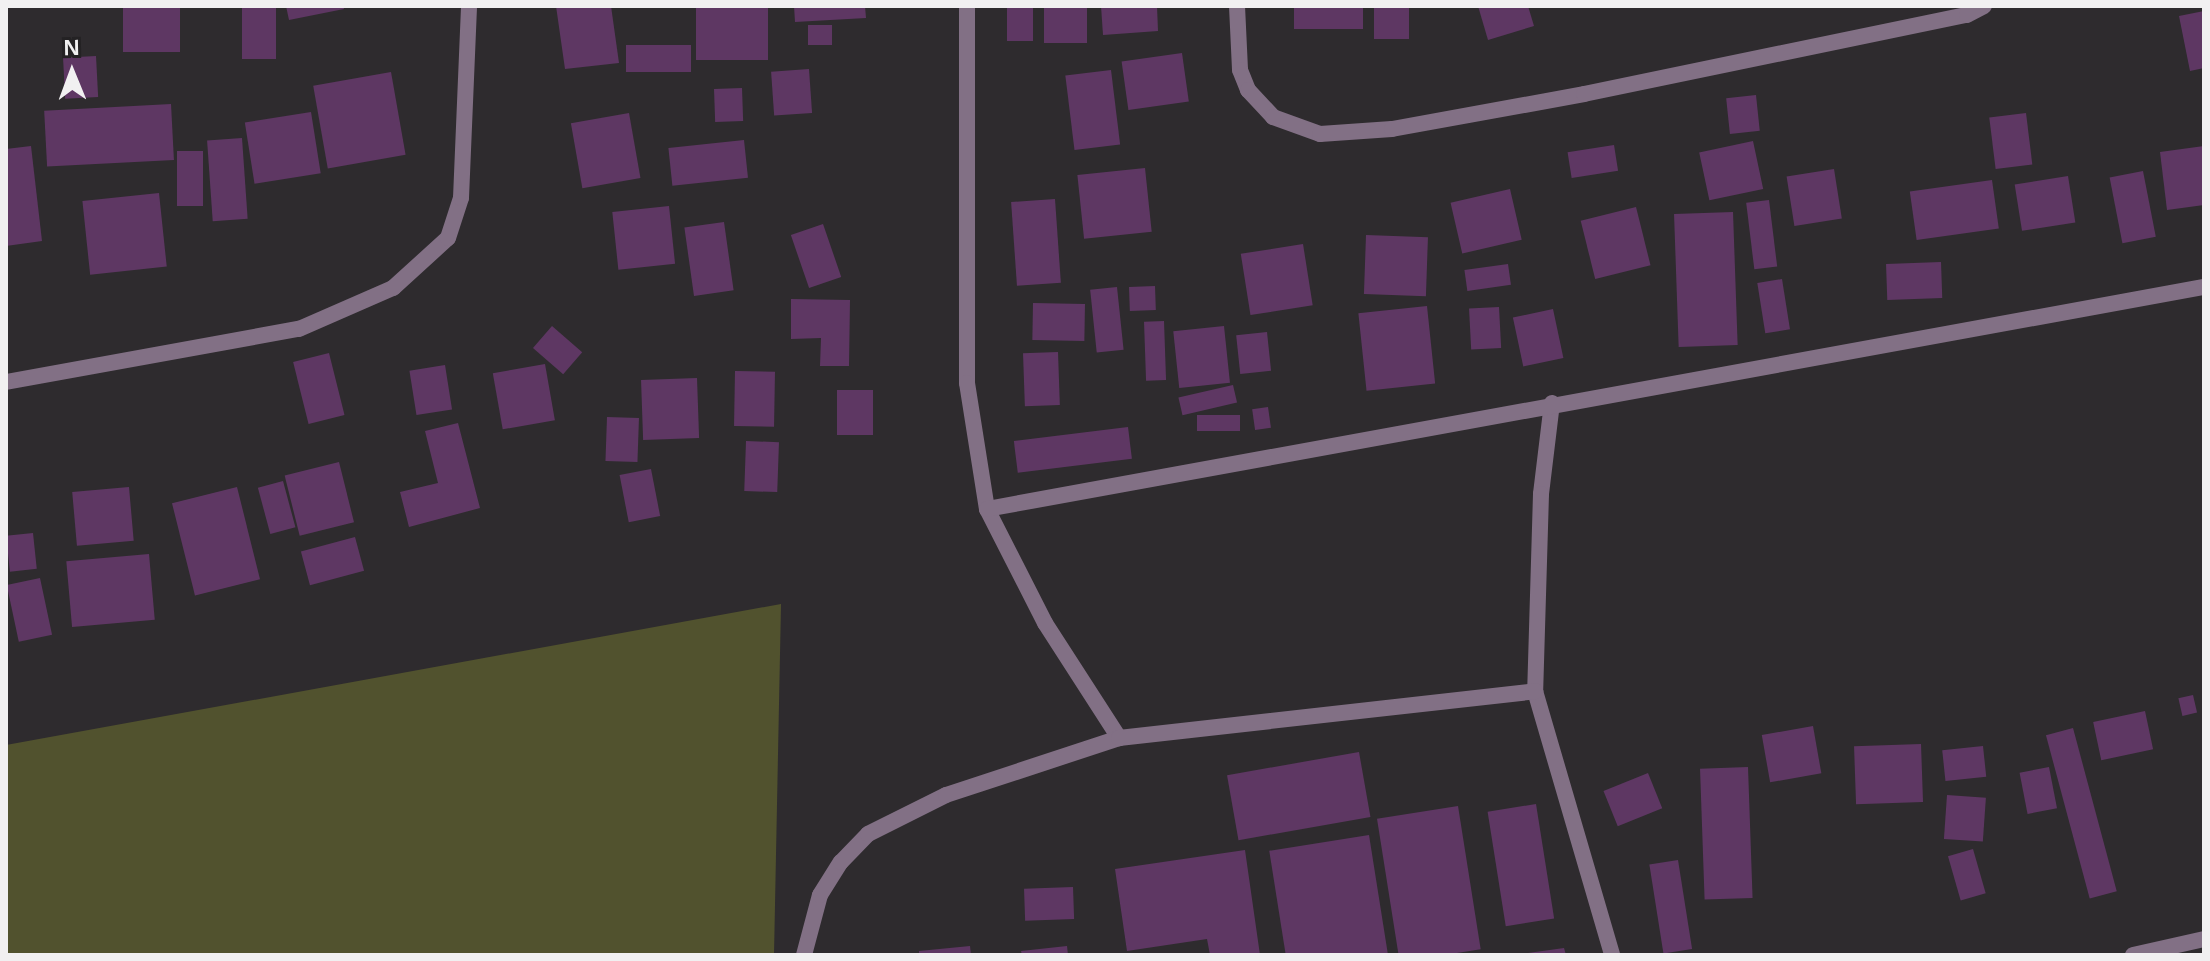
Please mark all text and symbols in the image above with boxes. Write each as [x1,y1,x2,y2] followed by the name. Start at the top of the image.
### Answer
[32,32,112,112] north arrow
[63,35,80,60] text: N

